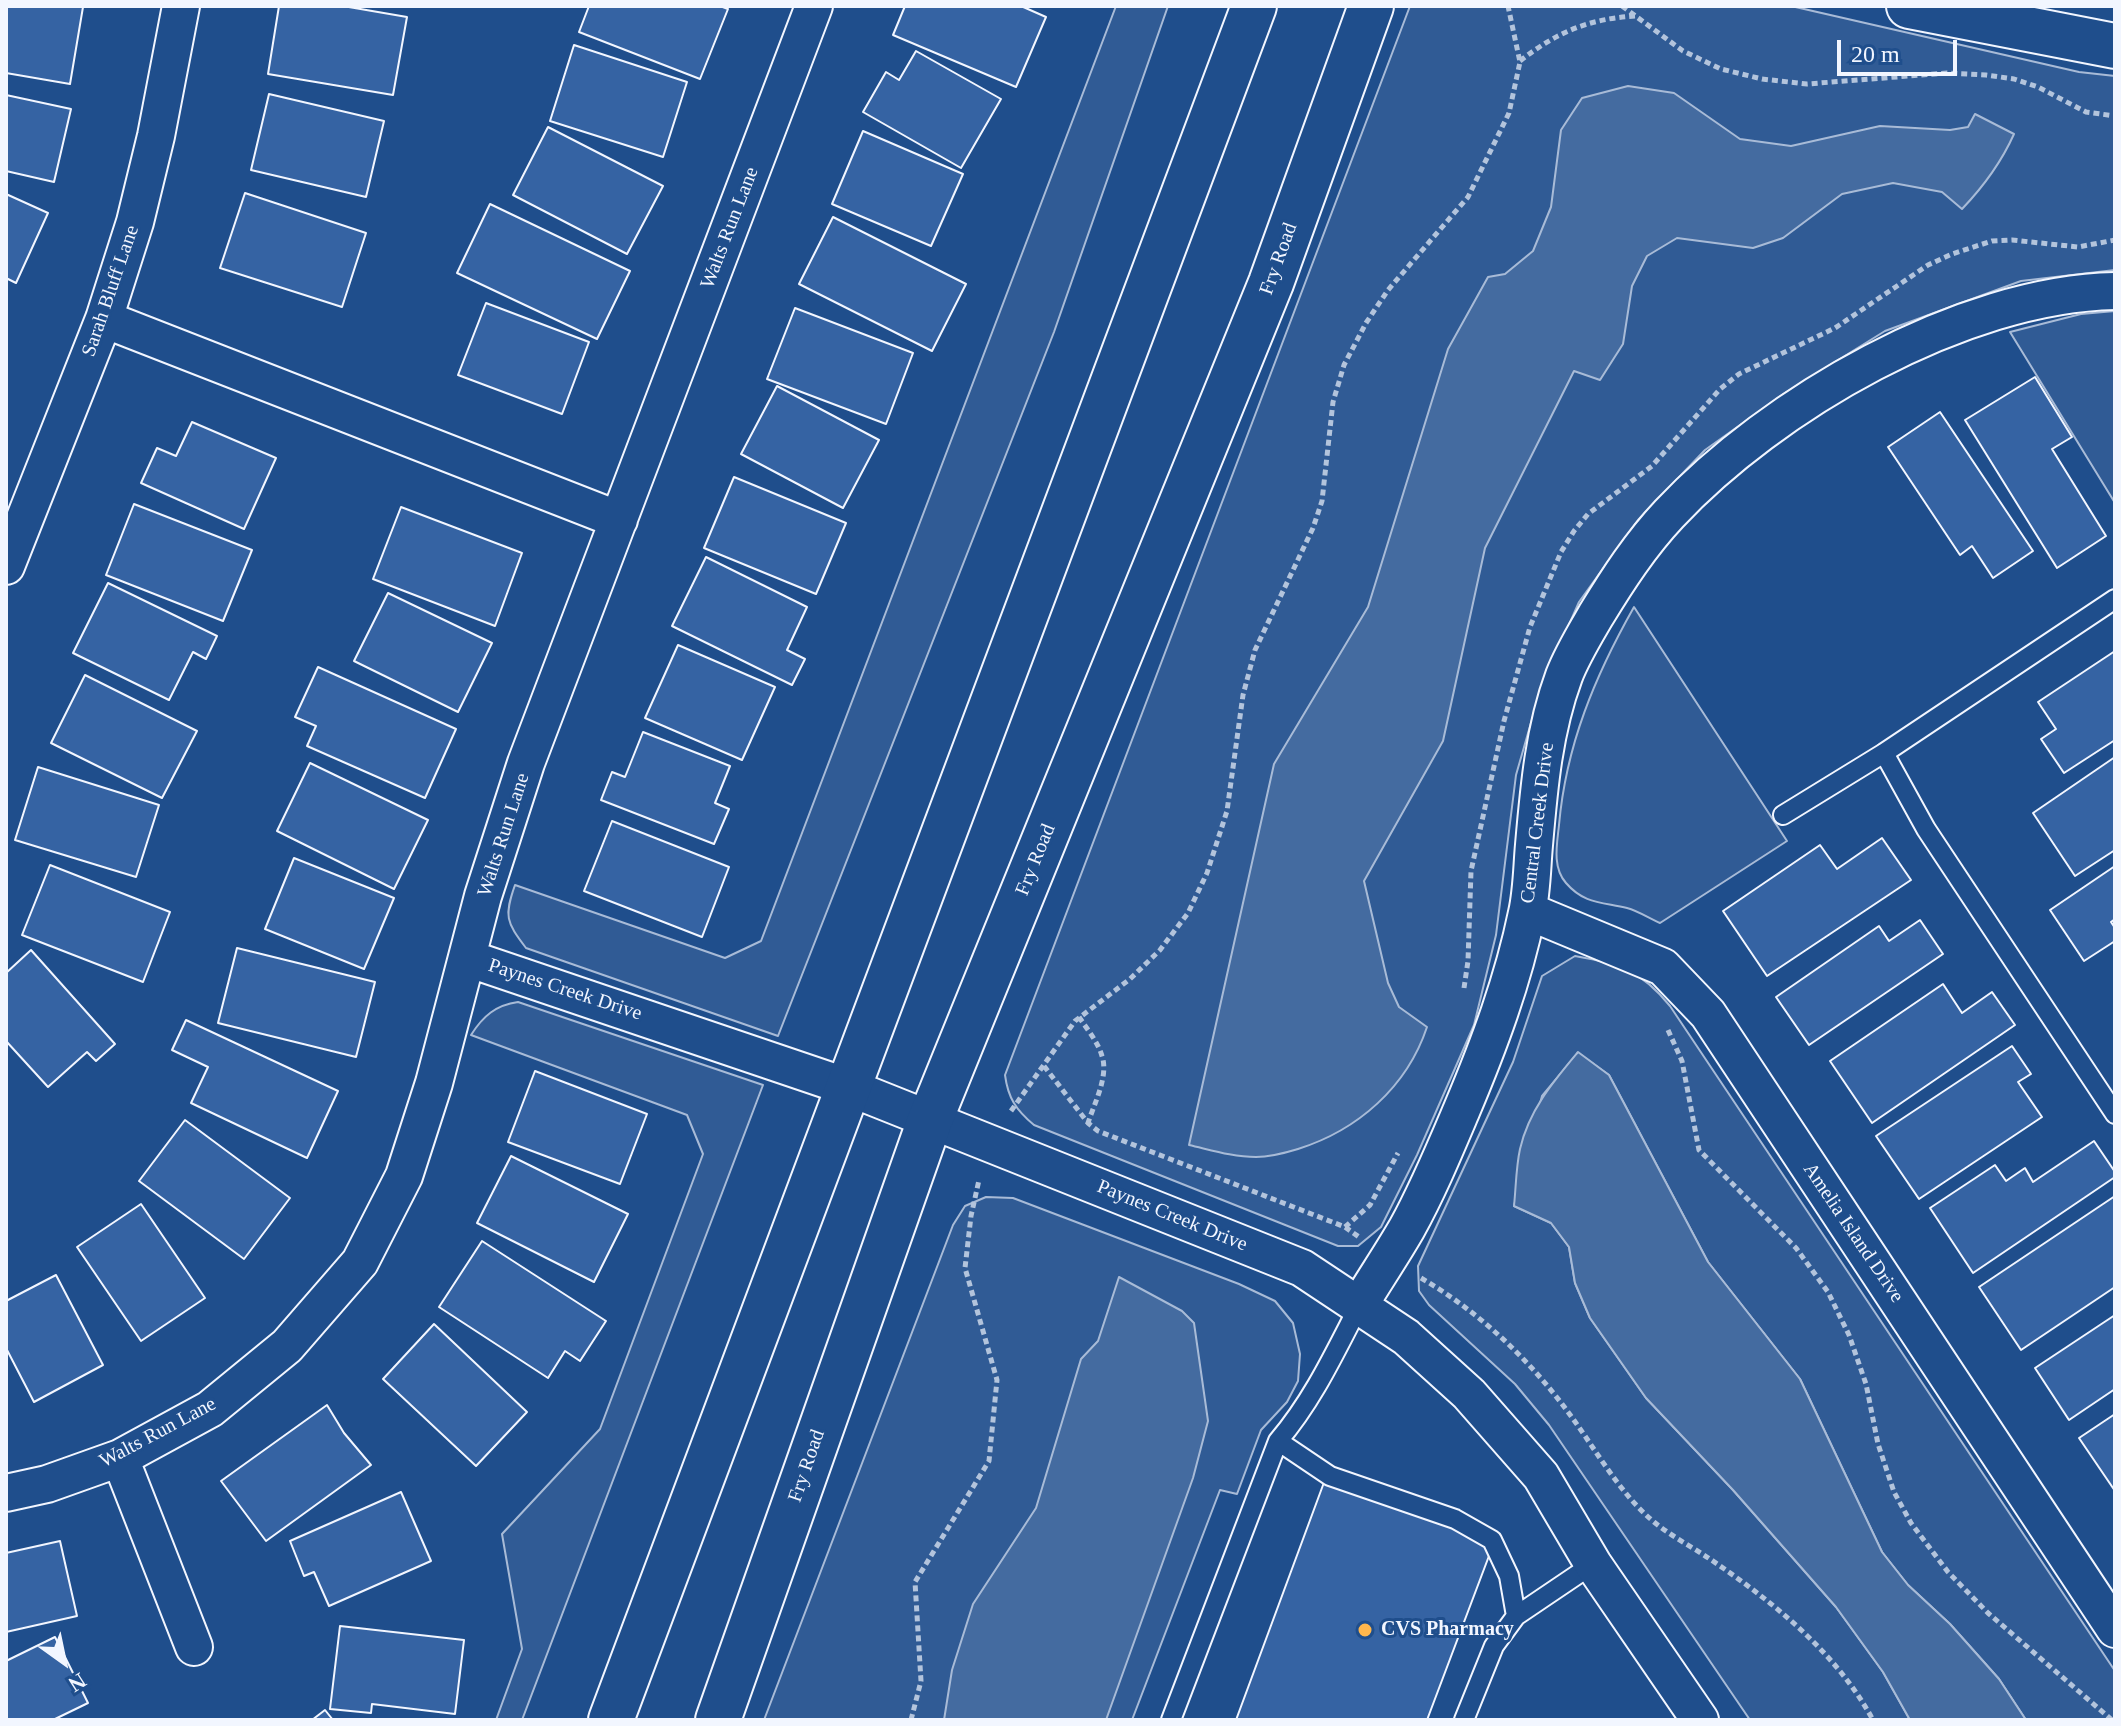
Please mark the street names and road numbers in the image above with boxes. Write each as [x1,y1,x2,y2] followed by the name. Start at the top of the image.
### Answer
[696,164,764,292] street label: Walts Run Lane
[1255,220,1303,298] street label: Fry Road
[77,222,145,360] street label: Sarah Bluff Lane
[1516,741,1560,905] street label: Central Creek Drive
[473,770,535,900] street label: Walts Run Lane
[1011,821,1061,899] street label: Fry Road
[485,954,645,1026] street label: Paynes Creek Drive
[1797,1159,1909,1307] street label: Amelia Island Drive
[1093,1175,1251,1257] street label: Paynes Creek Drive
[96,1392,220,1474] street label: Walts Run Lane
[783,1427,831,1505] street label: Fry Road

